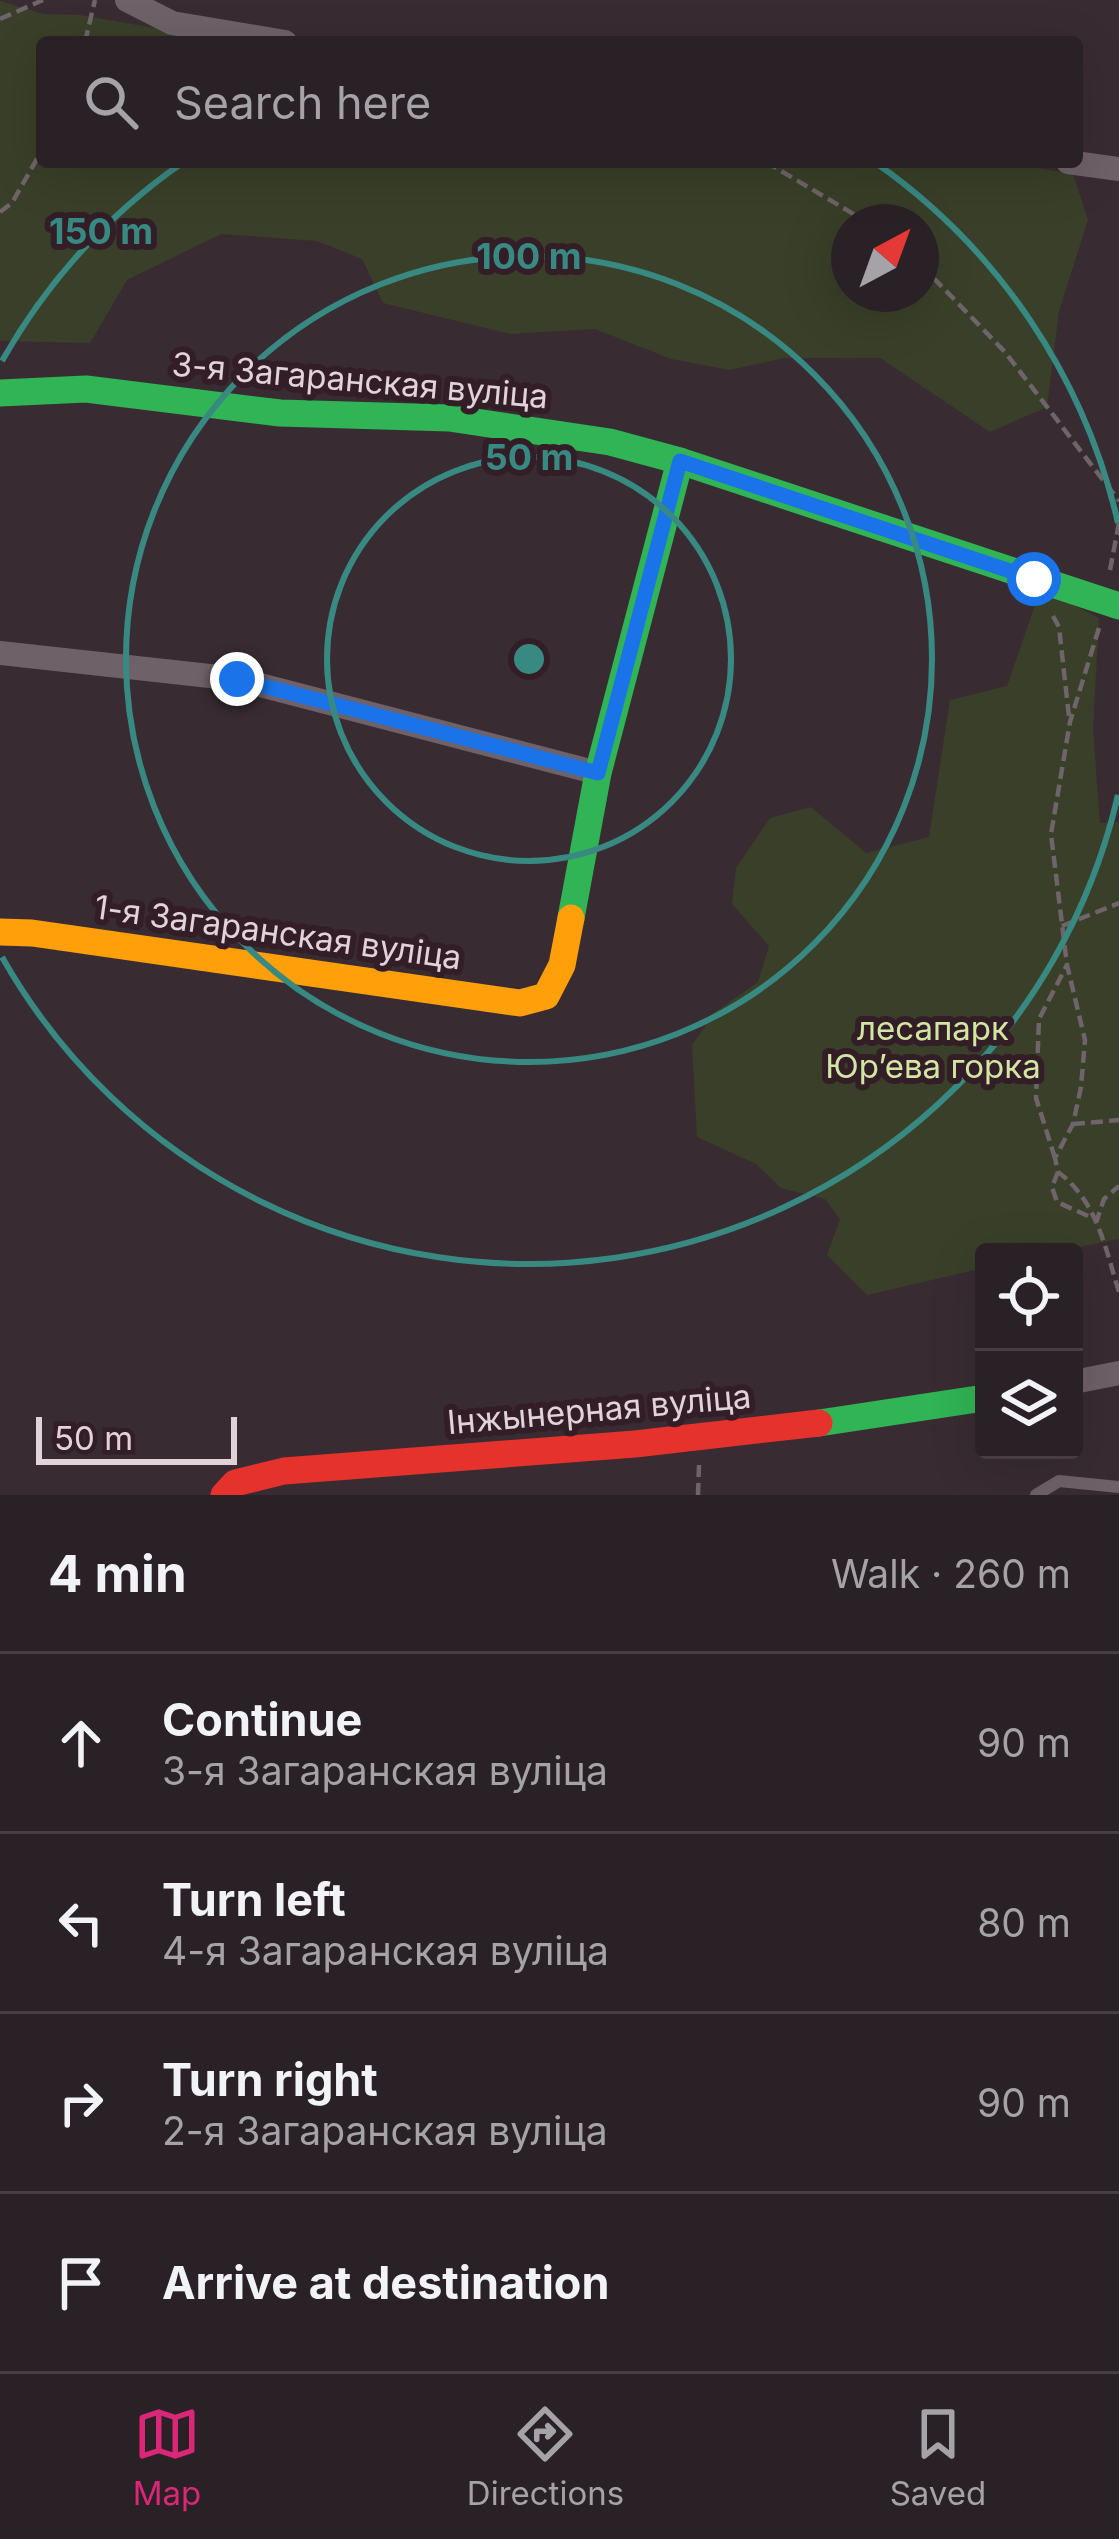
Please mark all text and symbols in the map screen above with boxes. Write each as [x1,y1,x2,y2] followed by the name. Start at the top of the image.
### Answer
[36,36,1083,168] search box
[78,69,144,135] icon: search
[174,75,431,130] text: Search here
[831,204,939,312] north arrow
[49,209,153,253] text: 150 m
[476,234,582,278] text: 100 m
[170,344,550,416] street label: 3-я Загаранская вуліца
[485,435,573,479] text: 50 m
[1007,552,1061,606] route start
[508,638,550,680] centre of rings
[210,652,264,706] route end
[92,886,464,978] street label: 1-я Загаранская вуліца
[825,1008,1041,1086] park label: лесапарк Юрʼева горка
[975,1243,1083,1459] map controls
[975,1243,1083,1351] button: locate
[975,1351,1083,1459] button: layers
[445,1376,753,1442] street label: Інжынерная вуліца
[36,1411,237,1464] scale bar
[54,1418,133,1458] text: 50 m
[48,1543,187,1604] text: 4 min
[831,1550,1071,1597] text: Walk · 260 m
[162,1692,362,1747] text: Continue
[48,1710,114,1776] icon: ahead
[977,1719,1071,1766] text: 90 m
[162,1747,608,1794] text: 3-я Загаранская вуліца
[162,1872,346,1927] text: Turn left
[48,1890,114,1956] icon: left
[977,1899,1071,1946] text: 80 m
[162,1927,609,1974] text: 4-я Загаранская вуліца
[162,2052,378,2107] text: Turn right
[48,2070,114,2136] icon: right
[977,2079,1071,2126] text: 90 m
[162,2107,608,2154] text: 2-я Загаранская вуліца
[48,2250,114,2316] icon: arrive
[162,2255,609,2310] text: Arrive at destination
[133,2401,201,2513] tab: Map
[467,2401,624,2513] tab: Directions
[890,2401,986,2513] tab: Saved

